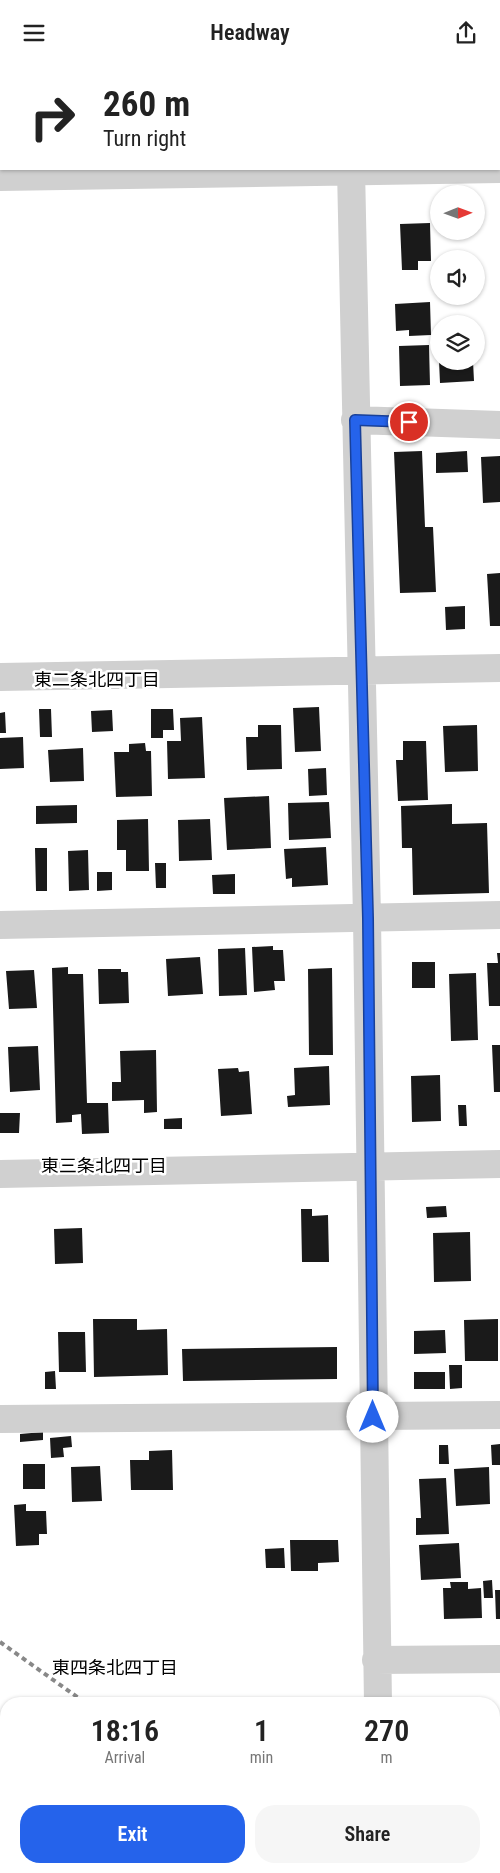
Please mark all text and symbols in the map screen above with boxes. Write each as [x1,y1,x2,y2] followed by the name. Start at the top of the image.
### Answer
[20,19,48,47] icon: menu
[452,19,480,47] icon: share
[210,20,290,45] text: Headway
[103,84,190,125] text: 260 m
[20,85,85,150] icon: right
[103,126,186,151] text: Turn right
[430,185,485,240] north arrow
[430,185,485,370] map controls
[430,250,485,305] button: sound
[430,315,485,370] button: layers
[388,401,430,443] pin
[395,408,423,436] icon: arrive
[34,669,160,690] district label: 東二条北四丁目
[41,1155,167,1176] district label: 東三条北四丁目
[346,1390,398,1442] position arrow
[52,1657,178,1678] district label: 東四条北四丁目
[91,1713,159,1748] text: 18:16
[254,1713,269,1748] text: 1
[364,1713,409,1748] text: 270
[105,1748,145,1767] text: Arrival
[250,1748,273,1767] text: min
[381,1748,393,1767] text: m
[20,1805,245,1863] button: Exit
[255,1805,480,1863] button: Share

